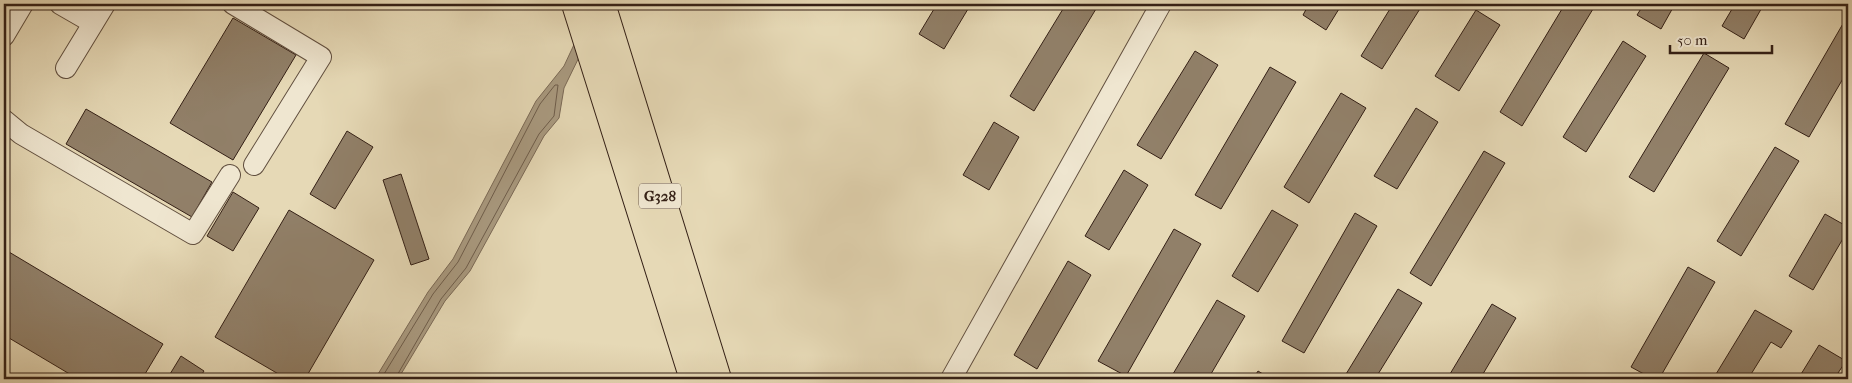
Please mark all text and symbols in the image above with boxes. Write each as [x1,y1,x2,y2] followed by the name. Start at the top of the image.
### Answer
[1670,22,1772,54] scale bar
[1677,31,1708,49] text: 50 m
[639,184,681,208] road number: G328

